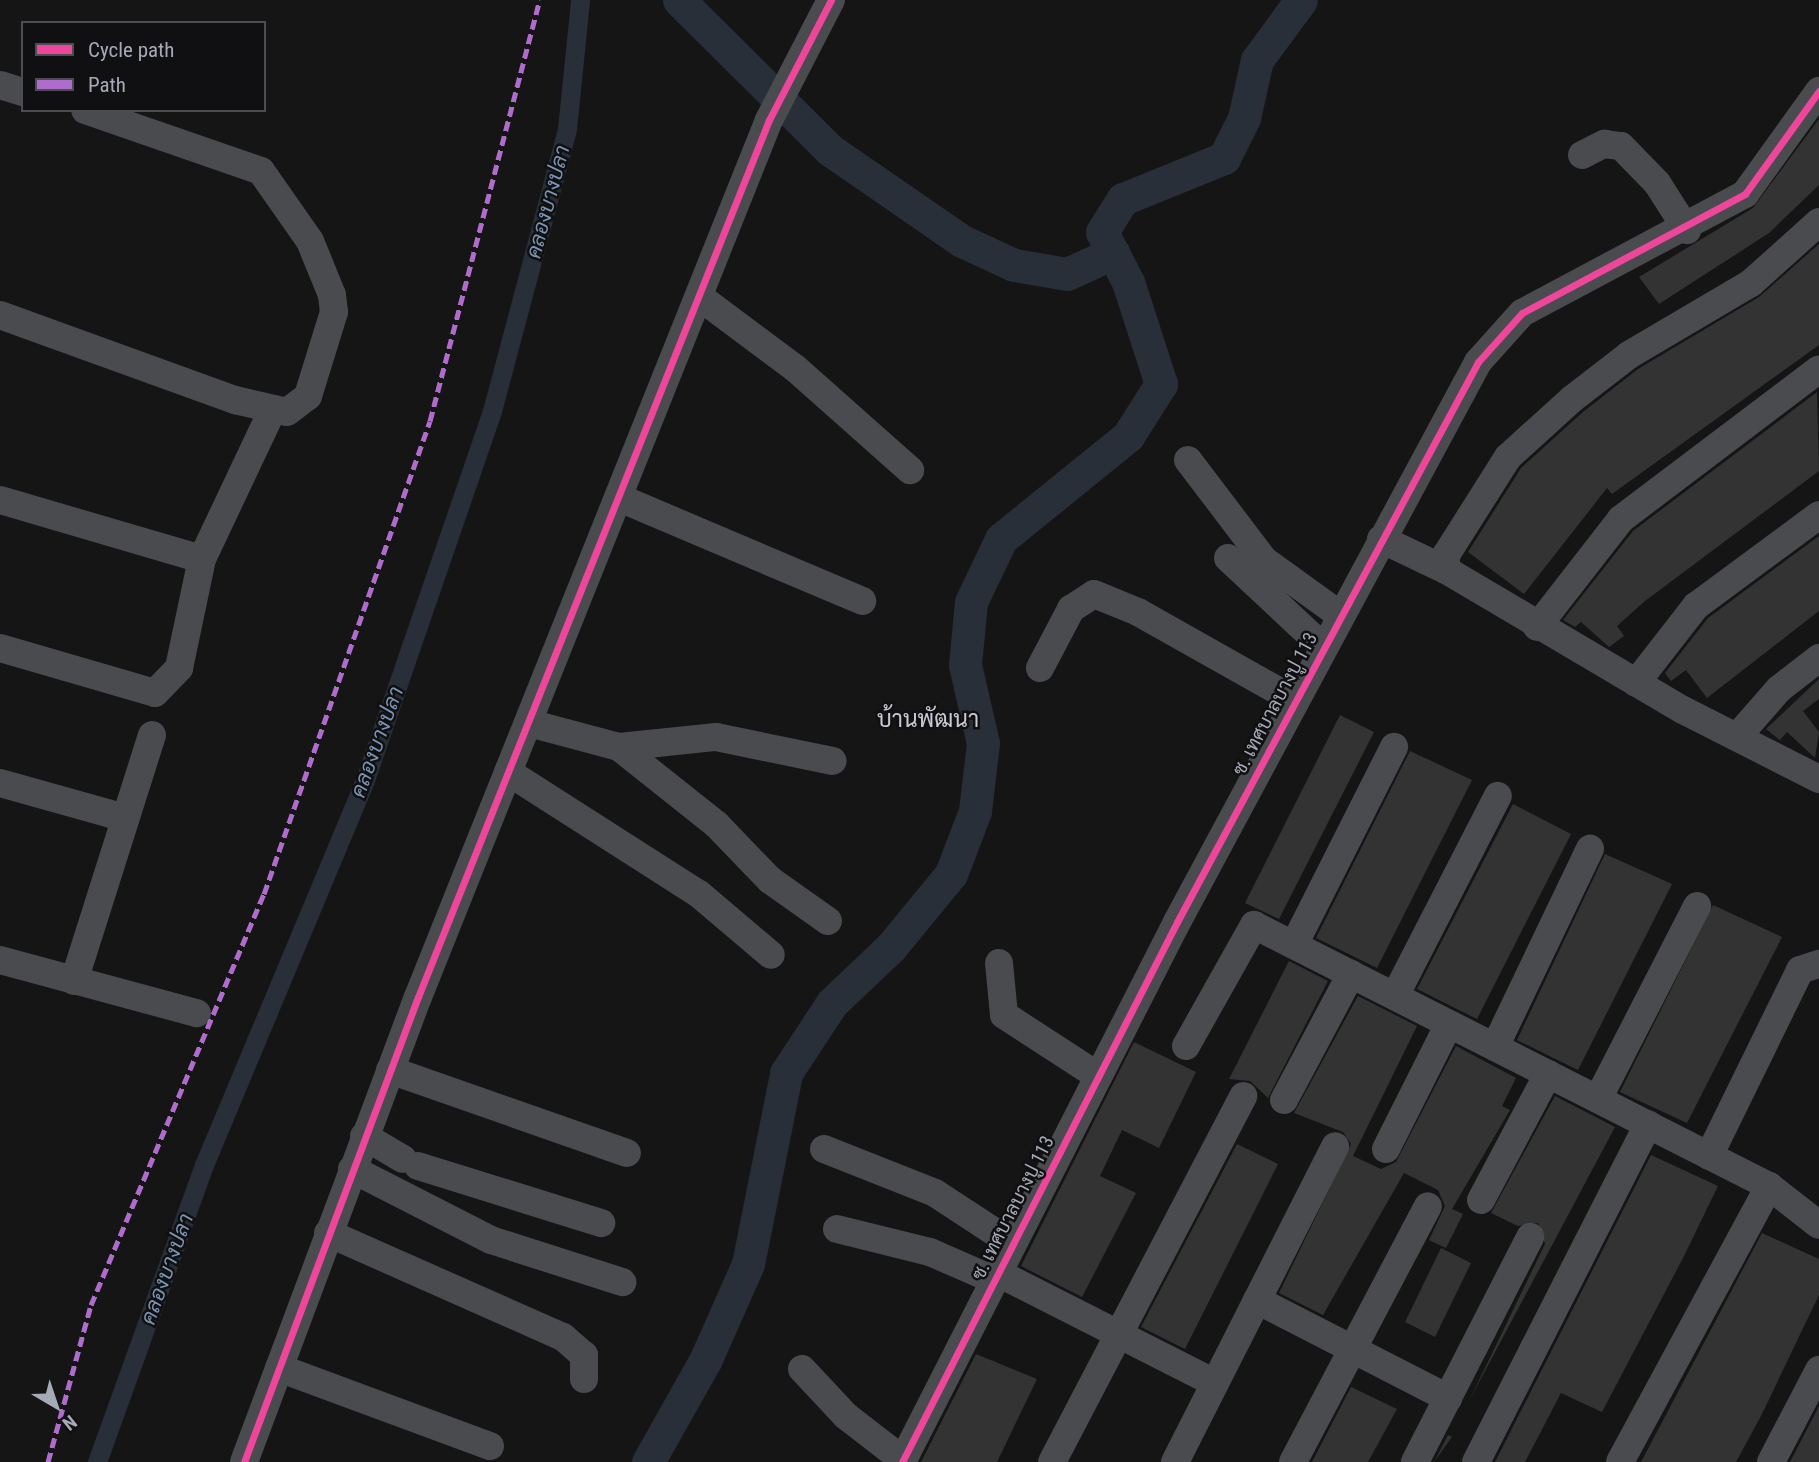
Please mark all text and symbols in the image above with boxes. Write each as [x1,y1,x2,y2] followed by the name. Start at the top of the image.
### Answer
[21,21,266,112] legend
[88,38,174,62] text: Cycle path
[88,73,126,97] text: Path
[521,143,575,261] water label: คลองบางปลา
[1228,629,1322,779] street label: ซ. เทศบาลบางปู 113
[345,683,409,801] water label: คลองบางปลา
[877,706,979,734] district label: บ้านพัฒนา
[967,1132,1059,1284] street label: ซ. เทศบาลบางปู 113
[135,1210,199,1328] water label: คลองบางปลา
[21,1371,91,1441] north arrow
[58,1410,81,1435] text: N

